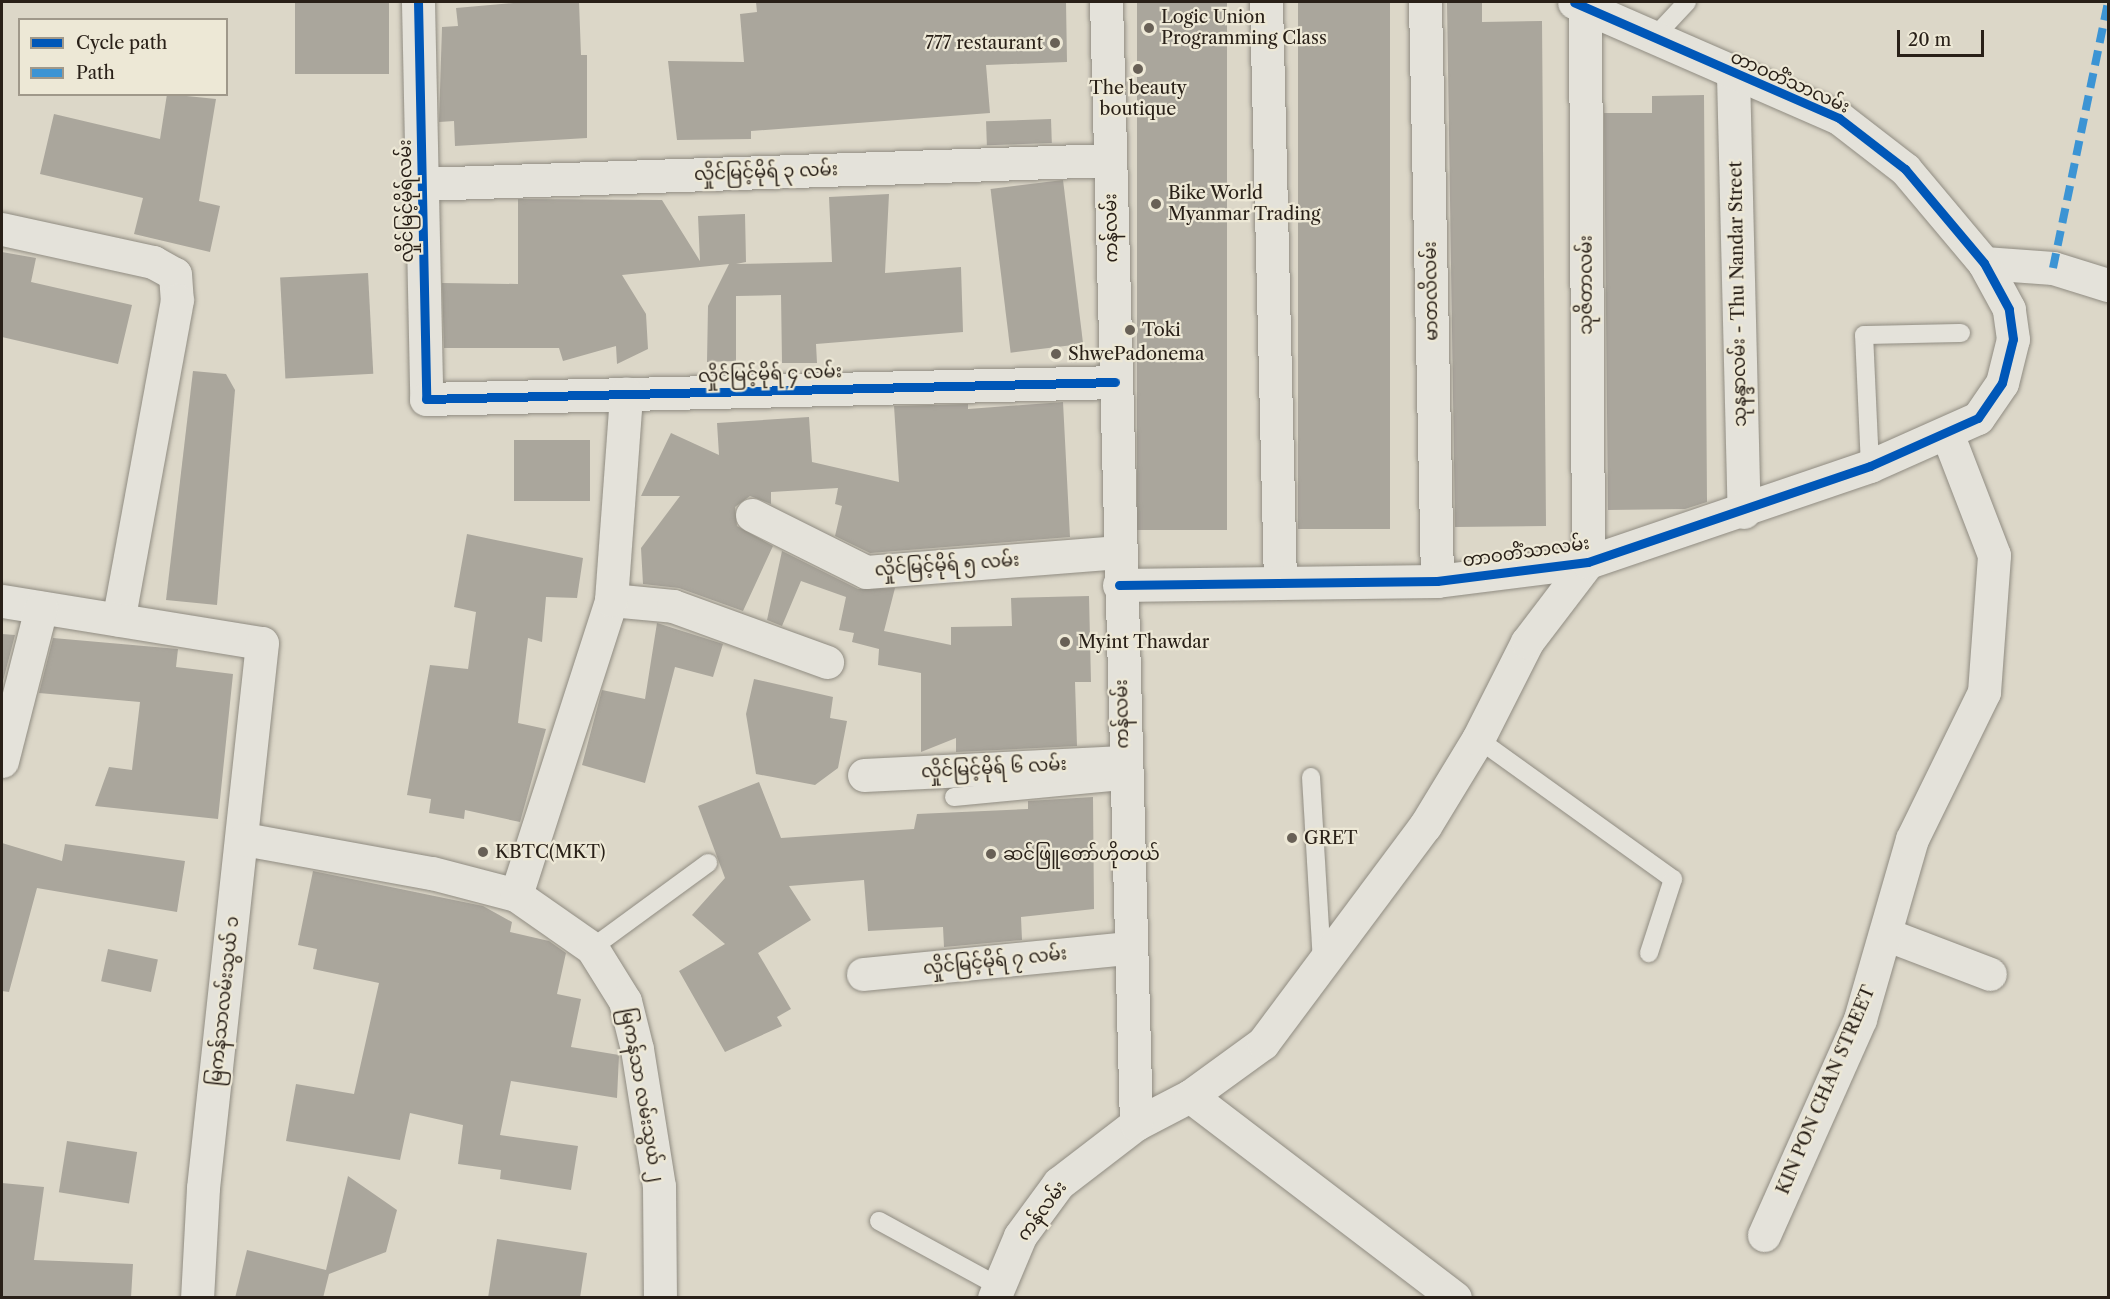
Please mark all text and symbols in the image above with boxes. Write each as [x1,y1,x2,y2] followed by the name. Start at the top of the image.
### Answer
[1161,7,1327,50] place label: Logic Union Programming Class
[18,18,228,96] legend
[1900,18,1987,56] scale bar
[1142,21,1156,35] marker: Logic Union Programming Class
[1908,29,1951,51] text: 20 m
[76,32,167,54] text: Cycle path
[925,32,1043,54] place label: 777 restaurant
[1048,36,1062,50] marker: 777 restaurant
[1727,46,1853,118] street label: တာဝတိံသာလမ်း
[76,62,115,84] text: Path
[1131,62,1145,76] marker: The beauty boutique
[1089,78,1187,121] place label: The beauty boutique
[394,139,418,263] street label: လှိုင်မြင့်မိုရ်လမ်း
[694,159,838,185] street label: လှိုင်မြင့်မိုရ် ၃ လမ်း
[1725,161,1751,427] street label: သုနန္ဒာလမ်း - Thu Nandar Street
[1168,183,1321,226] place label: Bike World Myanmar Trading
[1100,193,1122,263] street label: ကန်လမ်း
[1149,197,1163,211] marker: Bike World Myanmar Trading
[1575,235,1597,335] street label: သုဇိတာလမ်း
[1419,241,1443,341] street label: မာတလိလမ်း
[1142,319,1181,341] place label: Toki
[1123,323,1137,337] marker: Toki
[1068,343,1205,365] place label: ShwePadonema
[1049,347,1063,361] marker: ShwePadonema
[698,361,842,387] street label: လှိုင်မြင့်မိုရ် ၄ လမ်း
[1461,532,1591,572] street label: တာဝတိံသာလမ်း
[874,549,1020,581] street label: လှိုင်မြင့်မိုရ် ၅ လမ်း
[1078,631,1210,653] place label: Myint Thawdar
[1056,633,1074,651] marker: Myint Thawdar
[1111,679,1133,749] street label: ကန်လမ်း
[921,753,1067,783] street label: လှိုင်မြင့်မိုရ် ၆ လမ်း
[1304,827,1358,849] place label: GRET
[1285,831,1299,845] marker: GRET
[495,841,606,863] place label: KBTC(MKT)
[1003,843,1160,865] place label: ဆင်ဖြူတော်ဟိုတယ်
[476,845,490,859] marker: KBTC(MKT)
[984,847,998,861] marker: ဆင်ဖြူတော်ဟိုတယ်
[204,915,244,1087] street label: မြကန်သာလမ်းသွယ် ၁
[922,943,1068,979] street label: လှိုင်မြင့်မိုရ် ၇ လမ်း
[1772,982,1880,1198] street label: KIN PON CHAN STREET
[616,1006,668,1184] street label: မြကန်သာ လမ်းသွယ် ၂
[1013,1177,1071,1245] street label: ကန်လမ်း

